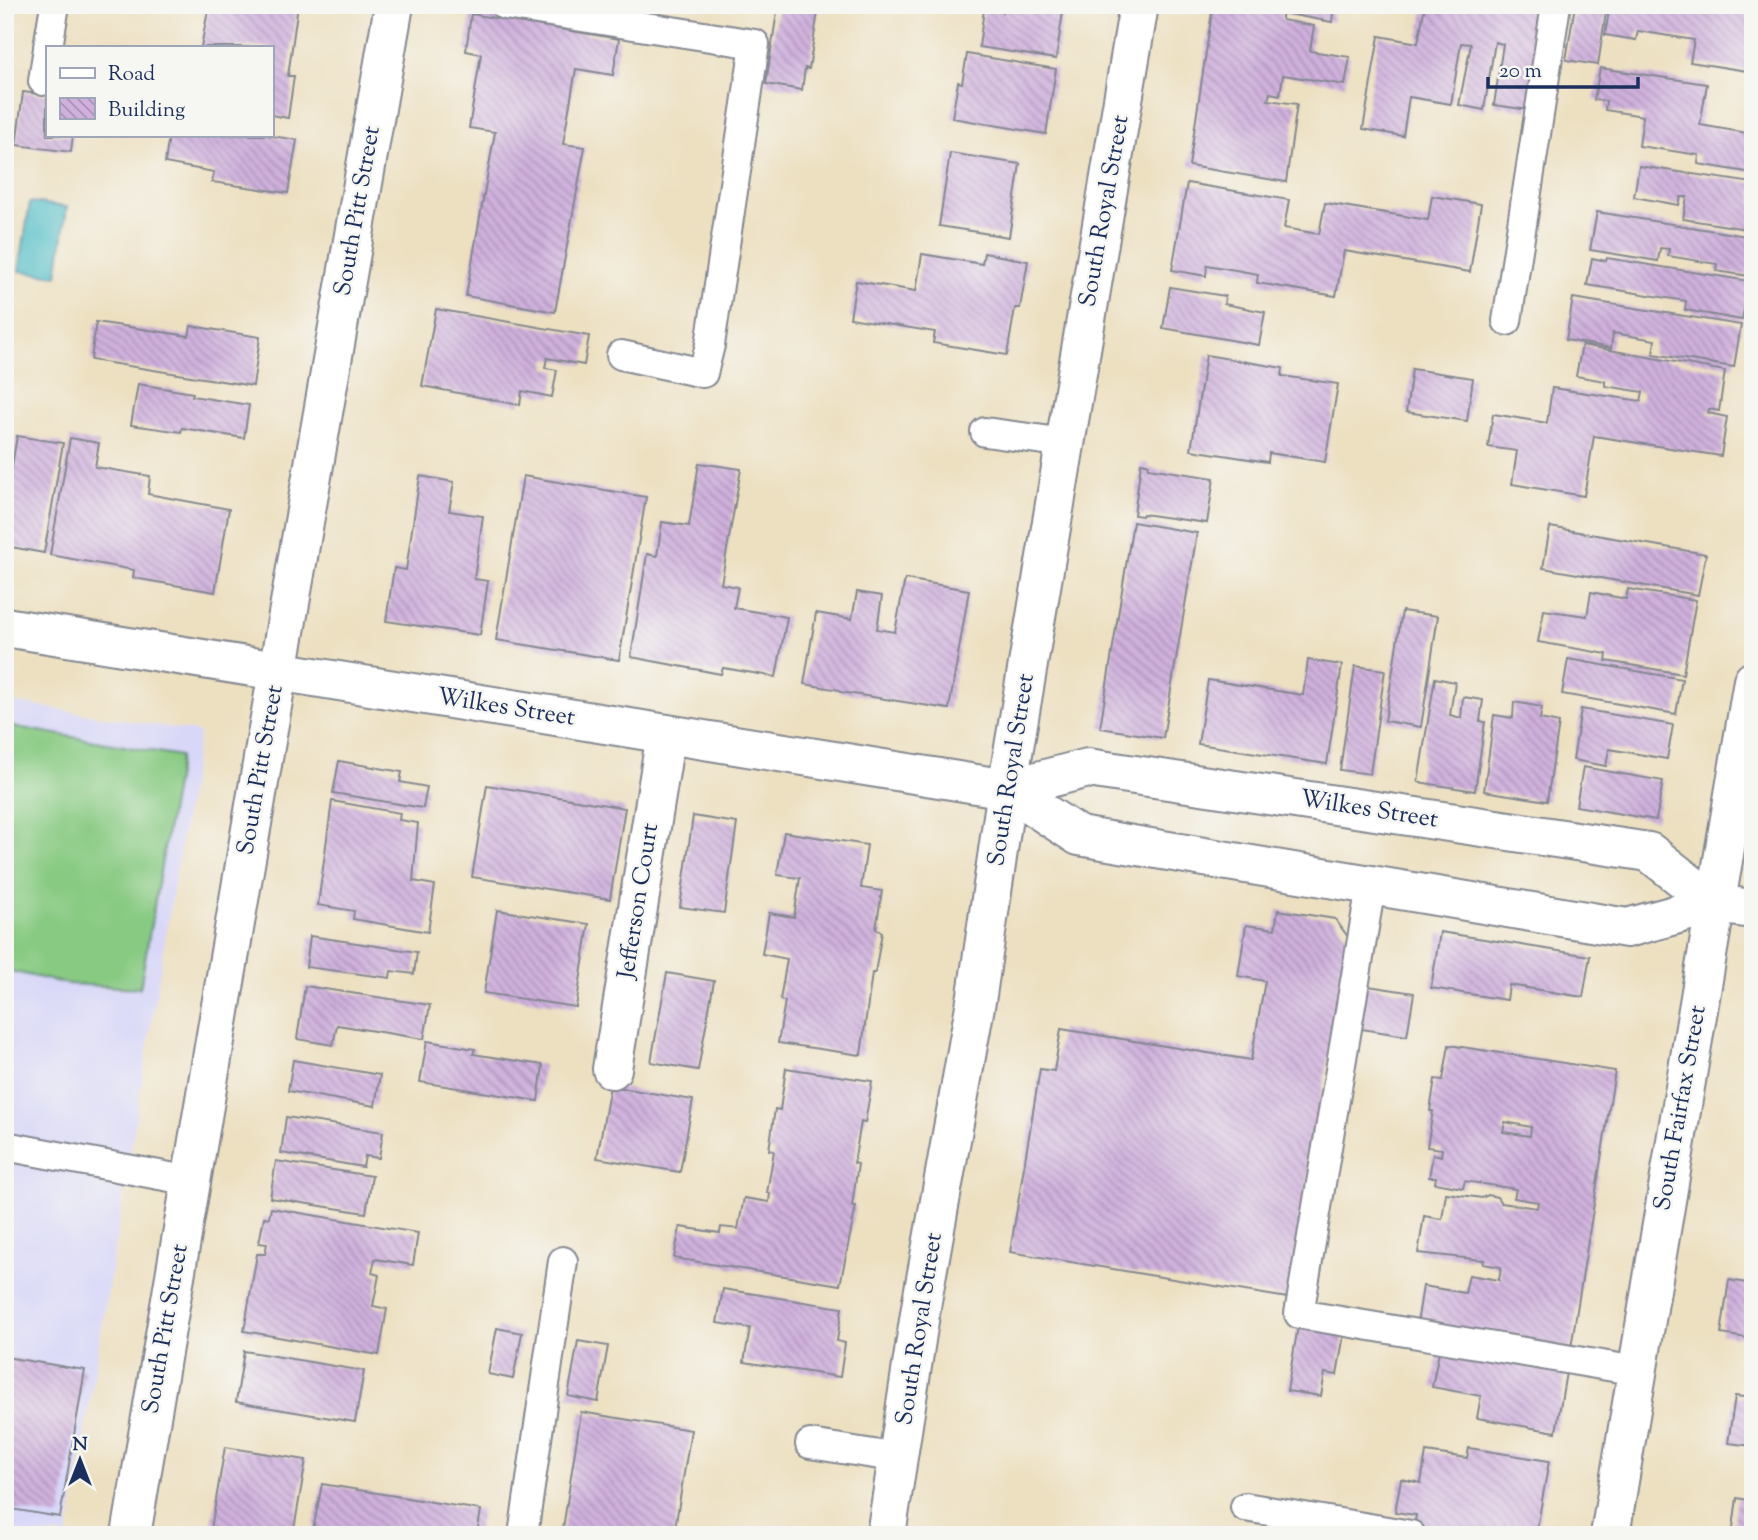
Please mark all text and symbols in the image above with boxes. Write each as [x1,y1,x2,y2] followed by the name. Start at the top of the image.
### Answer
[46,46,273,136] legend
[1488,46,1639,90] scale bar
[1499,57,1542,87] text: 20 m
[108,60,155,90] text: Road
[108,96,185,126] text: Building
[1071,112,1139,310] street label: South Royal Street
[326,123,390,299] street label: South Pitt Street
[980,671,1044,869] street label: South Royal Street
[435,680,577,736] street label: Wilkes Street
[229,682,293,858] street label: South Pitt Street
[1298,782,1440,838] street label: Wilkes Street
[610,821,668,983] street label: Jefferson Court
[1646,1003,1716,1213] street label: South Fairfax Street
[888,1230,952,1428] street label: South Royal Street
[134,1241,198,1417] street label: South Pitt Street
[46,1424,116,1494] north arrow
[72,1432,88,1459] text: N

